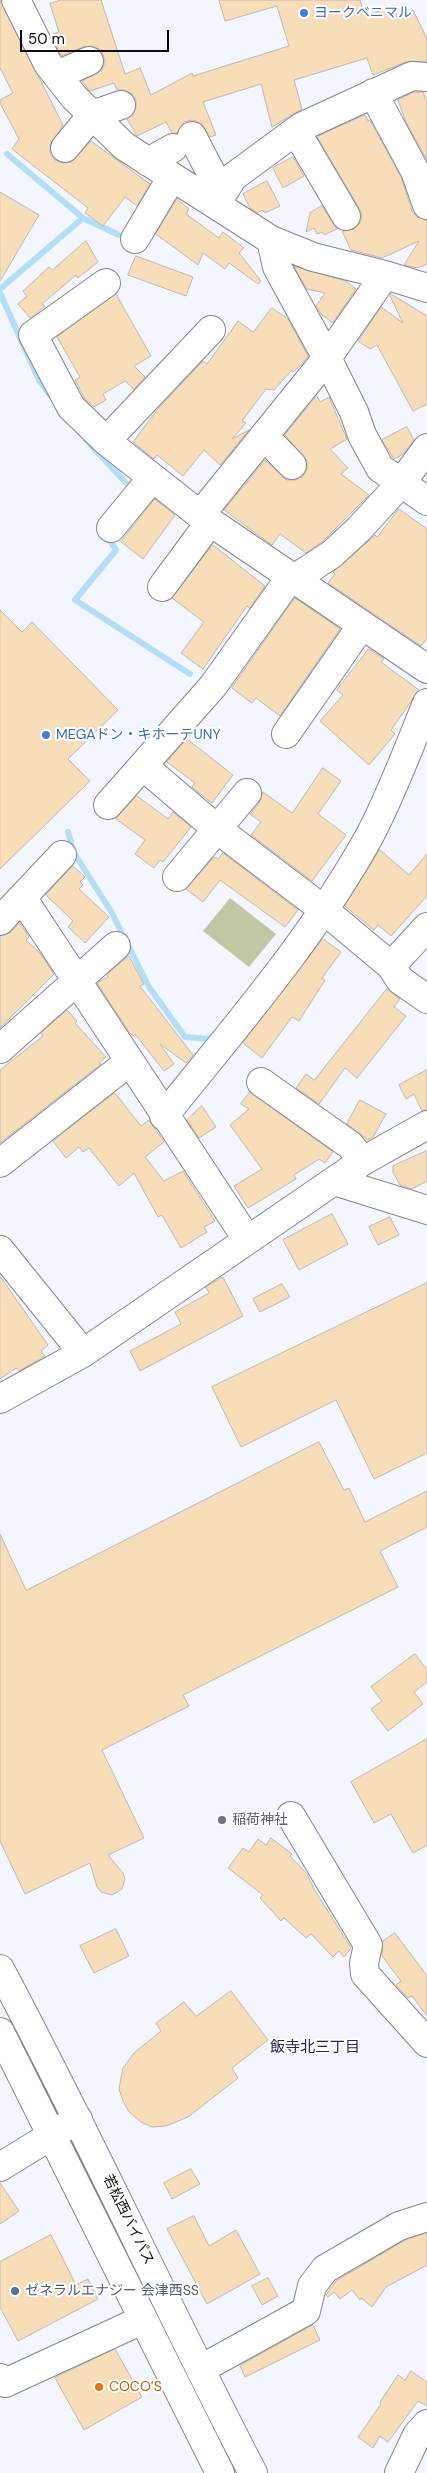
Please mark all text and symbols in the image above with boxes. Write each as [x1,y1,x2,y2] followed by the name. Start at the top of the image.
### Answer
[314,5,412,21] place label: ヨークベニマル
[298,7,310,19] marker: ヨークベニマル
[22,20,171,52] scale bar
[28,29,65,49] text: 50 m
[56,727,221,743] place label: MEGAドン・キホーテUNY
[40,729,52,741] marker: MEGAドン・キホーテUNY
[232,1812,288,1828] place label: 稲荷神社
[216,1814,228,1826] marker: 稲荷神社
[270,2039,360,2057] district label: 飯寺北三丁目
[99,2172,157,2268] street label: 若松西バイパス
[25,2283,199,2299] place label: ゼネラルエナジー 会津西SS
[9,2285,21,2297] marker: ゼネラルエナジー 会津西SS
[109,2379,162,2395] place label: COCO’S
[93,2381,105,2393] marker: COCO’S

